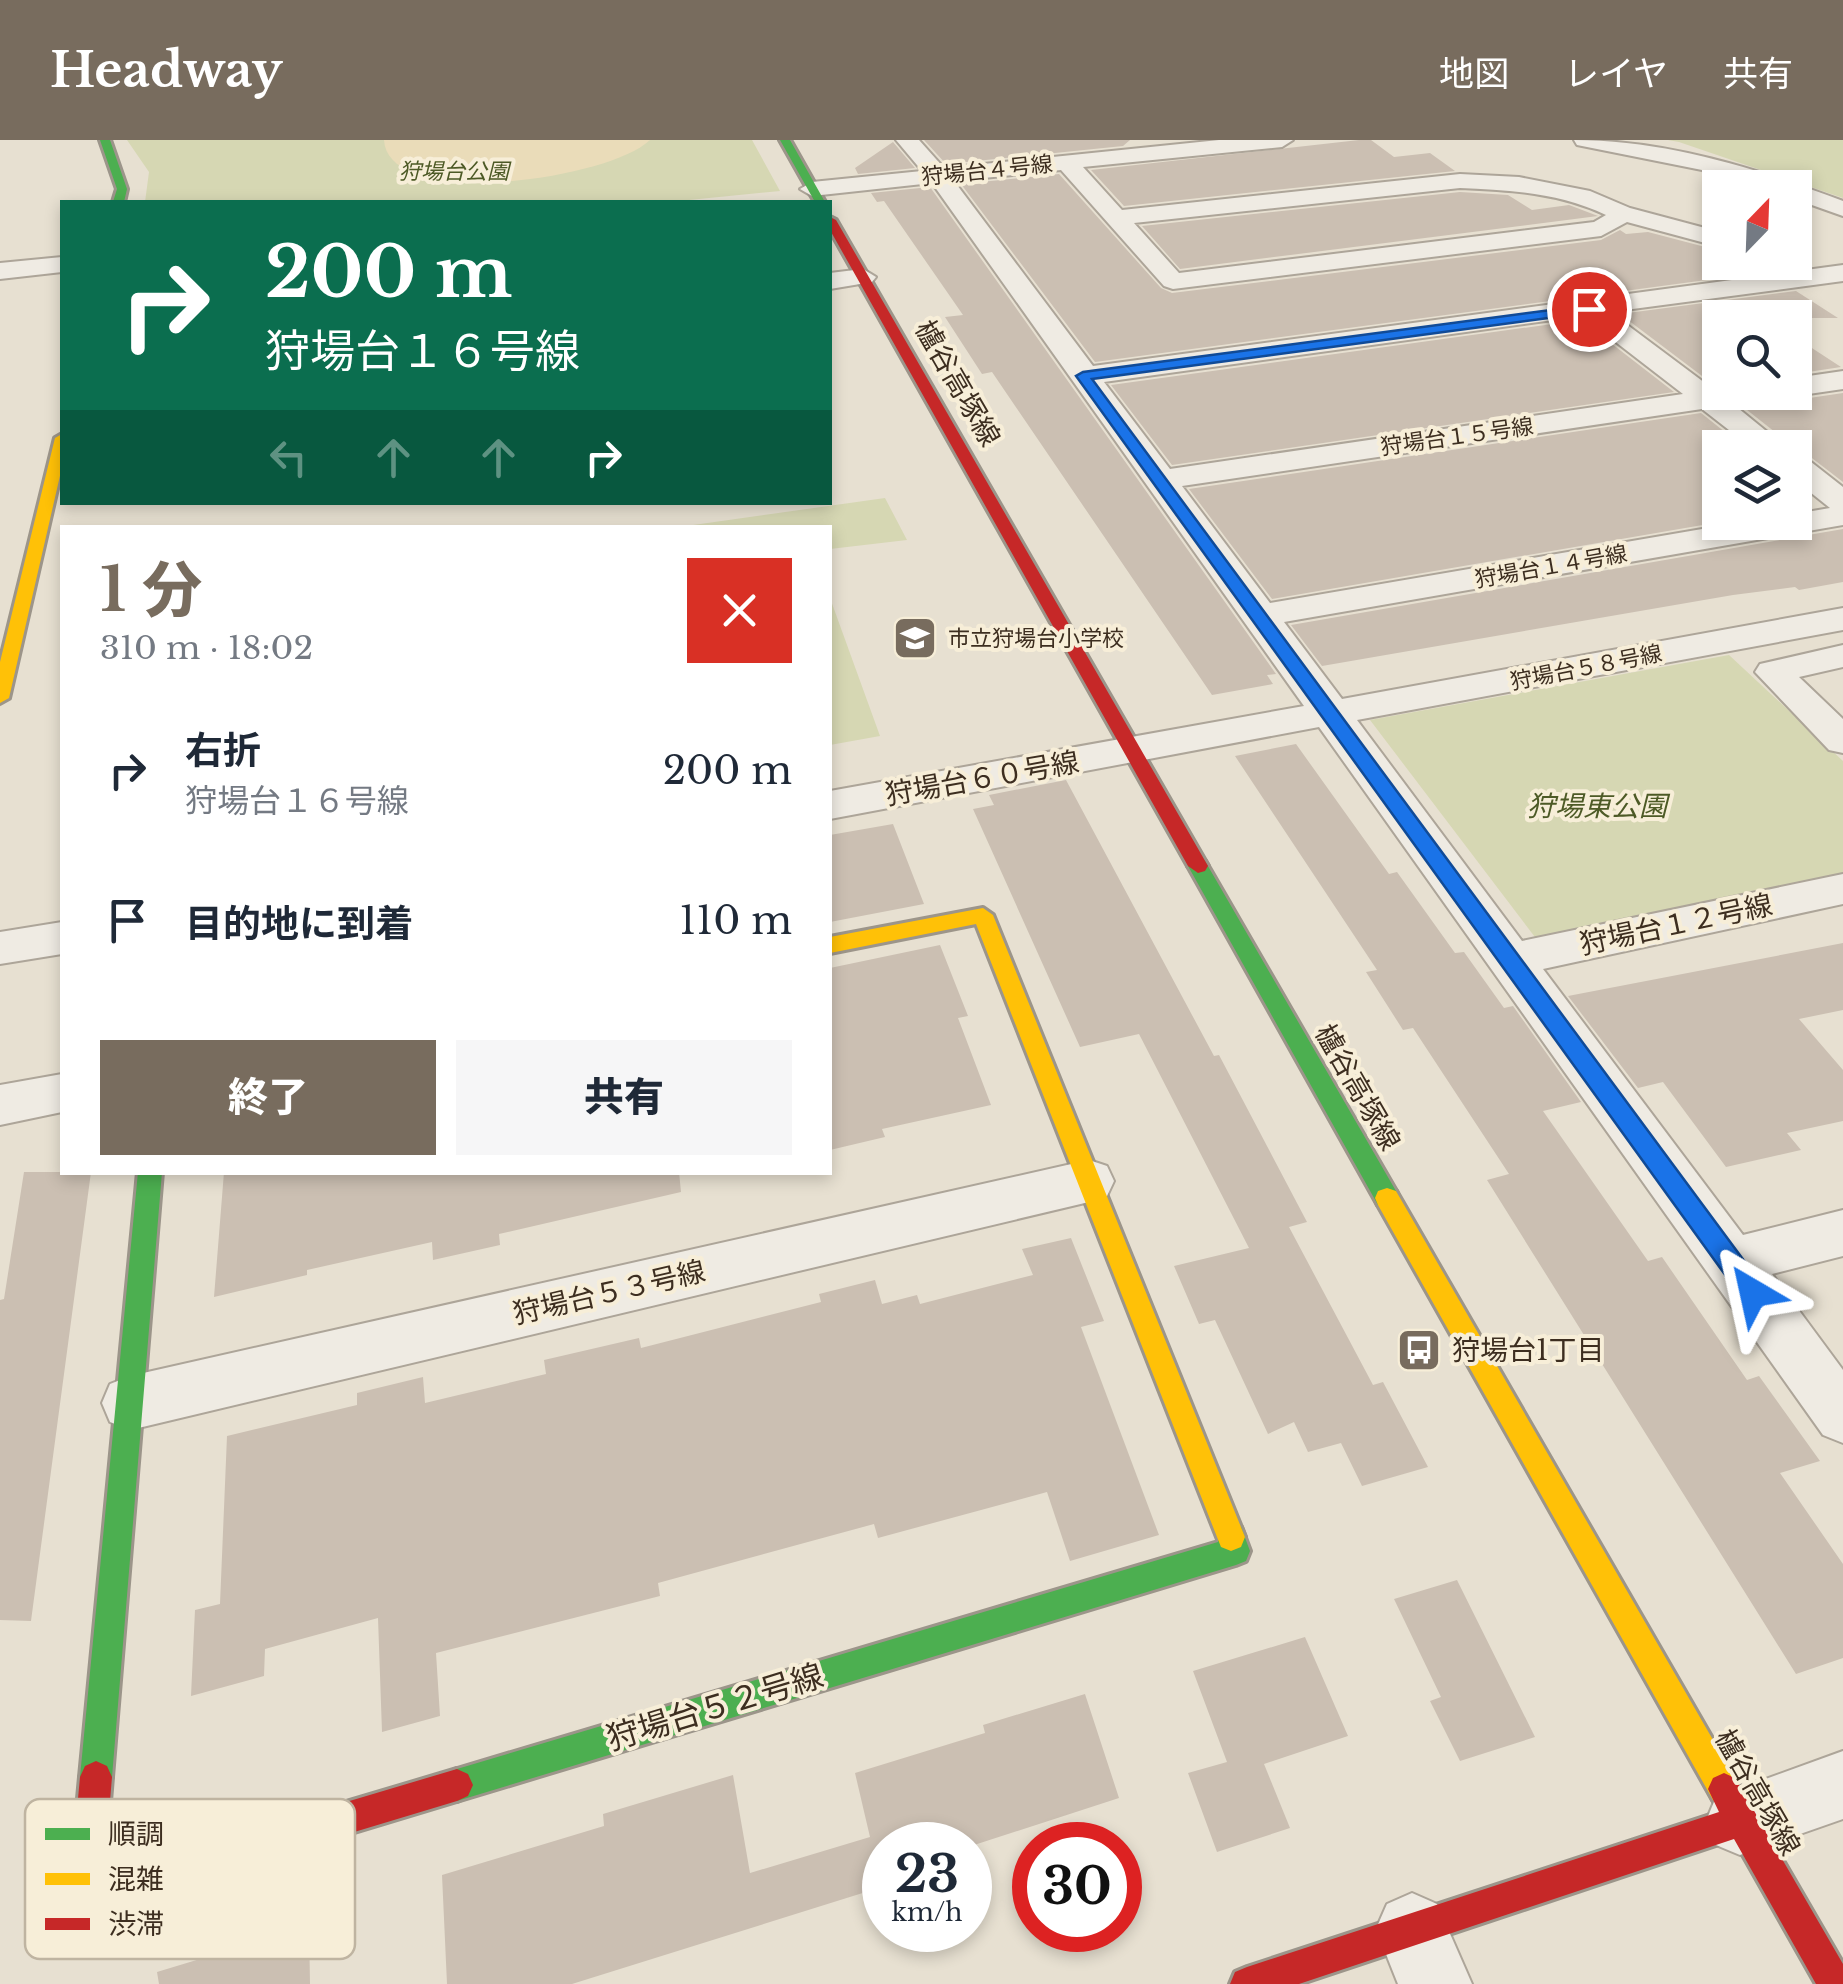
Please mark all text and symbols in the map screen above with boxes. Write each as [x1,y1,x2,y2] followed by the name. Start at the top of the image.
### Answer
[50,40,282,100] text: Headway
[1439,52,1509,95] text: 地図
[1564,52,1668,95] text: レイヤ
[1723,52,1793,95] text: 共有
[920,150,1054,191] street label: 狩場台４号線
[399,158,512,185] park label: 狩場台公園
[1702,170,1812,280] north arrow
[1702,170,1812,540] map controls
[265,229,512,316] text: 200 m
[100,240,230,370] icon: right
[1547,267,1632,352] pin
[1562,282,1617,337] icon: arrive
[1702,300,1812,410] button: search
[907,314,1008,453] street label: 櫨谷高塚線
[265,323,580,379] text: 狩場台１６号線
[1379,412,1535,461] street label: 狩場台１５号線
[261,430,316,485] icon: left
[366,430,421,485] icon: ahead
[471,430,526,485] icon: ahead
[576,430,631,485] icon: right
[1702,430,1812,540] button: layers
[1473,540,1629,593] street label: 狩場台１４号線
[100,553,202,627] text: 1 分
[687,558,792,663] button: close
[892,615,938,661] school or university icon: 市立狩場台小学校
[948,625,1124,652] place label: 市立狩場台小学校
[100,628,313,668] text: 310 m · 18:02
[1508,640,1664,695] street label: 狩場台５８号線
[185,727,261,774] text: 右折
[100,743,155,798] icon: right
[883,744,1082,813] street label: 狩場台６０号線
[663,747,792,794] text: 200 m
[185,781,409,821] text: 狩場台１６号線
[1527,789,1671,824] park label: 狩場東公園
[1577,887,1776,962] street label: 狩場台１２号線
[100,893,155,948] icon: arrive
[679,897,792,944] text: 110 m
[185,900,413,947] text: 目的地に到着
[1307,1018,1408,1157] street label: 櫨谷高塚線
[100,1040,436,1155] button: 終了
[456,1040,792,1155] button: 共有
[1701,1241,1805,1345] position arrow
[510,1253,709,1332] street label: 狩場台５３号線
[1396,1327,1442,1373] bus stop icon: 狩場台1丁目
[1452,1333,1605,1368] place label: 狩場台1丁目
[602,1655,828,1759] street label: 狩場台５２号線
[1707,1723,1808,1862] street label: 櫨谷高塚線
[25,1799,355,1959] legend
[108,1817,164,1852] text: 順調
[1012,1822,1142,1952] speed limit sign: 30
[895,1843,959,1906] text: 23
[108,1862,164,1897] text: 混雑
[892,1897,962,1928] text: km/h
[108,1907,164,1942] text: 渋滞

